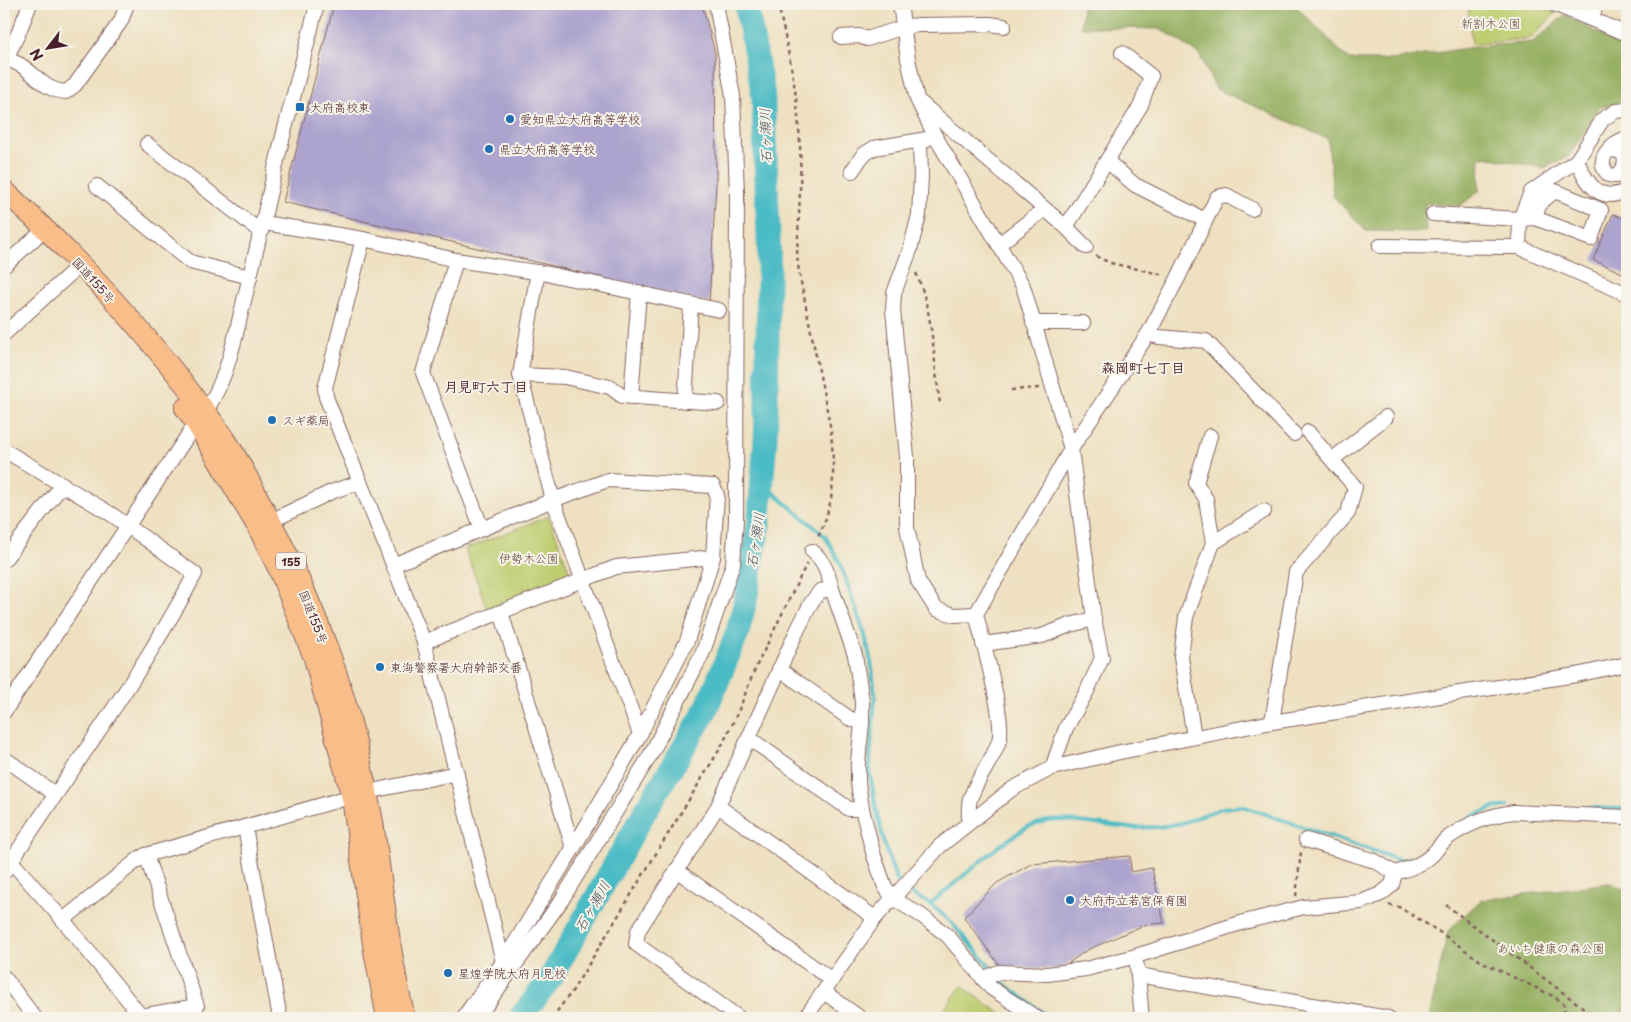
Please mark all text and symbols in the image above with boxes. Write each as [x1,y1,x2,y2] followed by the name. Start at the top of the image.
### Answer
[1461,14,1521,32] park label: 新割木公園
[22,22,72,72] north arrow
[25,45,48,65] text: N
[310,98,370,116] place label: 大府高校東
[294,101,306,113] marker: 大府高校東
[754,108,776,164] water label: 石ヶ瀬川
[520,110,640,128] place label: 愛知県立大府高等学校
[504,113,516,125] marker: 愛知県立大府高等学校
[499,140,595,158] place label: 県立大府高等学校
[483,143,495,155] marker: 県立大府高等学校
[68,253,120,307] street label: 国道155号
[1101,357,1185,378] district label: 森岡町七丁目
[444,376,528,397] district label: 月見町六丁目
[282,411,330,429] place label: スギ薬局
[266,414,278,426] marker: スギ薬局
[741,511,769,569] water label: 石ヶ瀬川
[499,549,559,567] park label: 伊勢木公園
[276,552,306,570] road number: 155
[295,587,333,647] street label: 国道155号
[390,658,522,676] place label: 東海警察署大府幹部交番
[374,661,386,673] marker: 東海警察署大府幹部交番
[569,877,615,935] water label: 石ヶ瀬川
[1080,891,1188,909] place label: 大府市立若宮保育園
[1064,894,1076,906] marker: 大府市立若宮保育園
[1497,939,1605,957] park label: あいち健康の森公園
[458,964,566,982] place label: 星煌学院大府月見校
[442,967,454,979] marker: 星煌学院大府月見校

